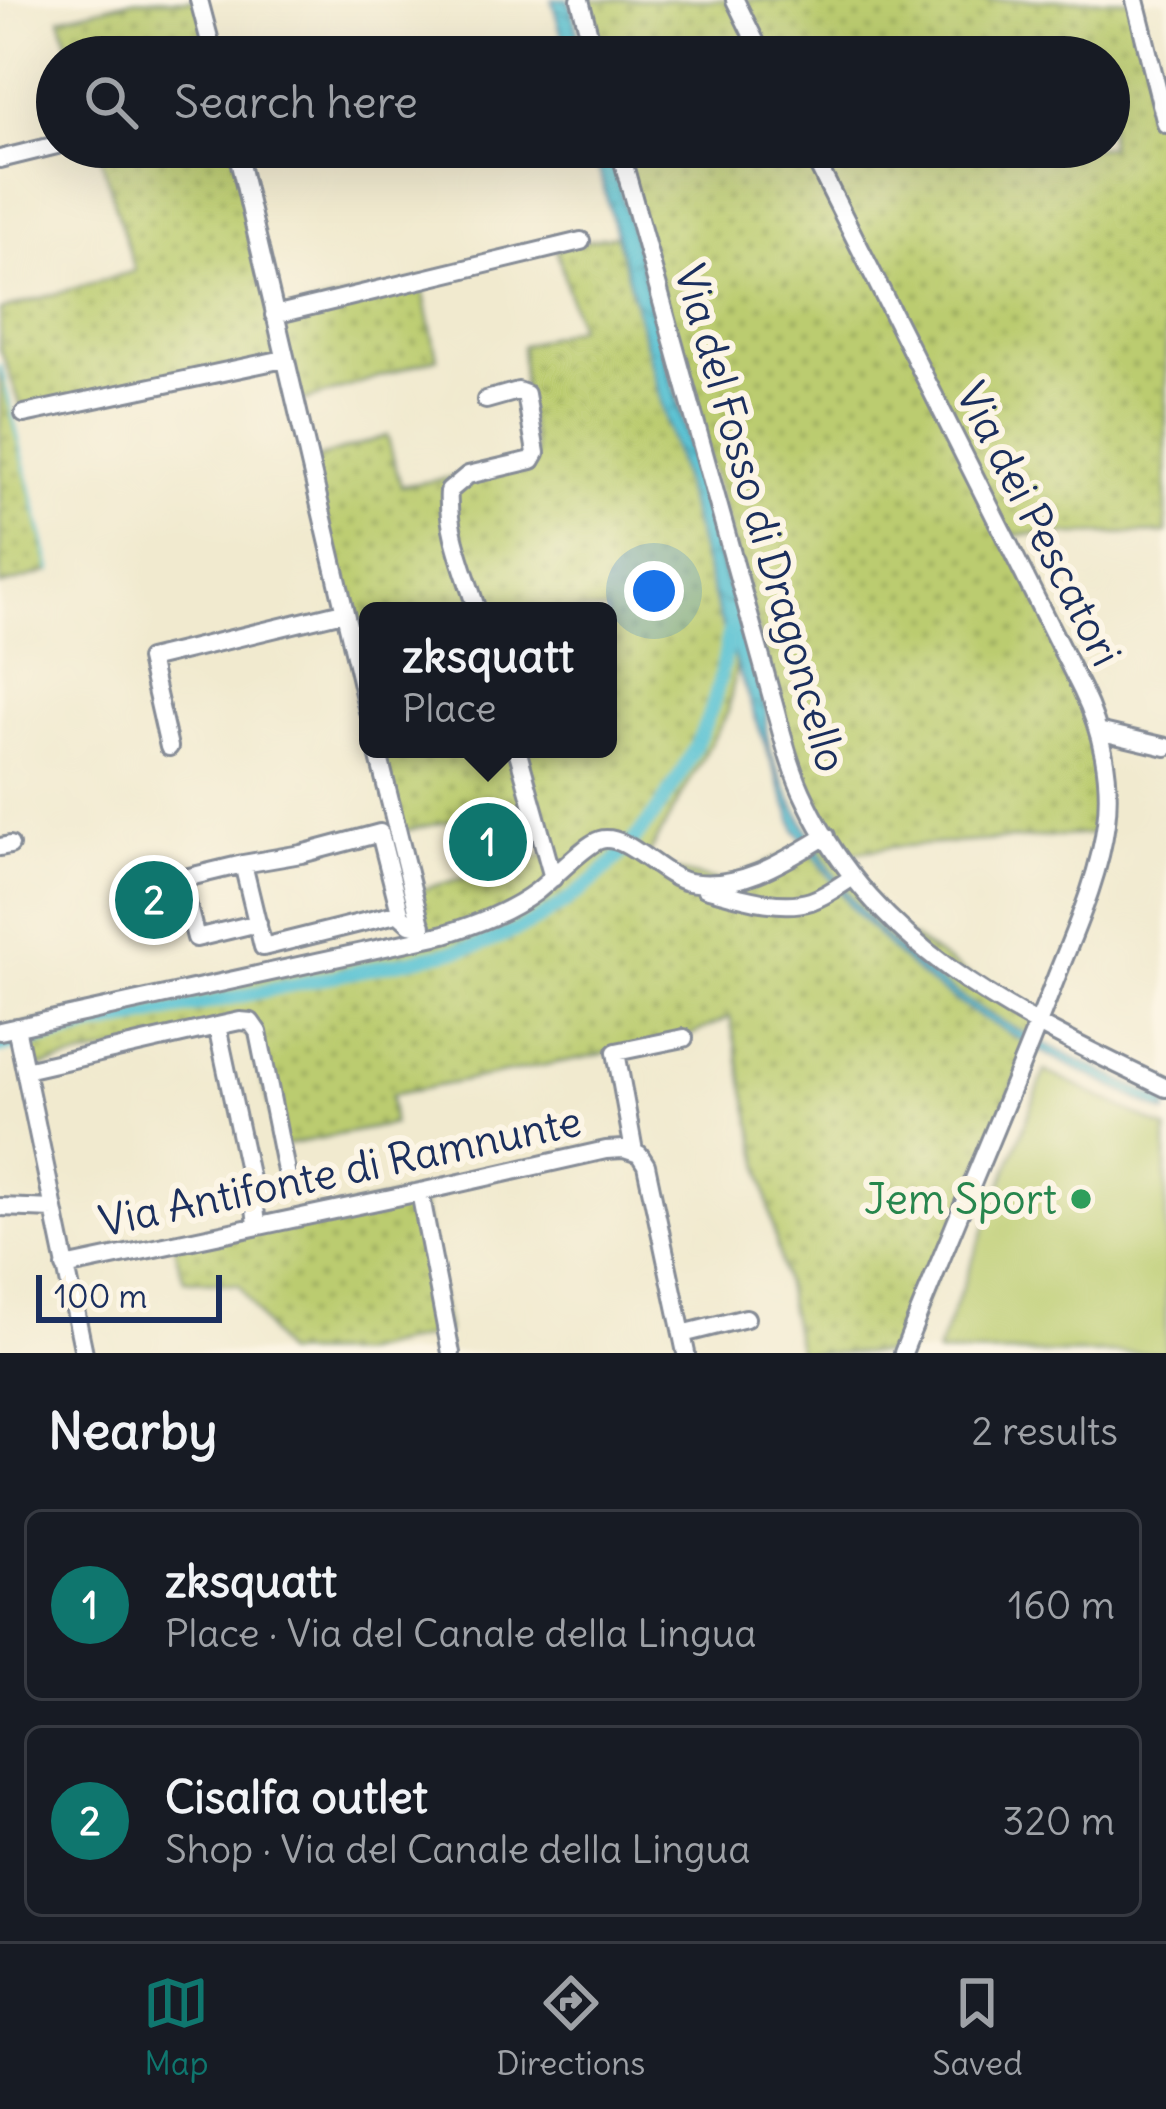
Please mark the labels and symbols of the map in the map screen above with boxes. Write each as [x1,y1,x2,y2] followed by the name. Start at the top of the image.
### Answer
[664,259,858,777] street label: Via del Fosso di Dragoncello
[945,374,1133,674] street label: Via dei Pescatori
[624,561,684,621] your location
[449,797,527,887] pin: 1
[115,855,193,945] pin: 2
[94,1094,586,1248] street label: Via Antifonte di Ramnunte
[864,1173,1057,1225] place label: Jem Sport
[1068,1186,1094,1212] marker: Jem Sport
[36,1269,222,1322] scale bar

